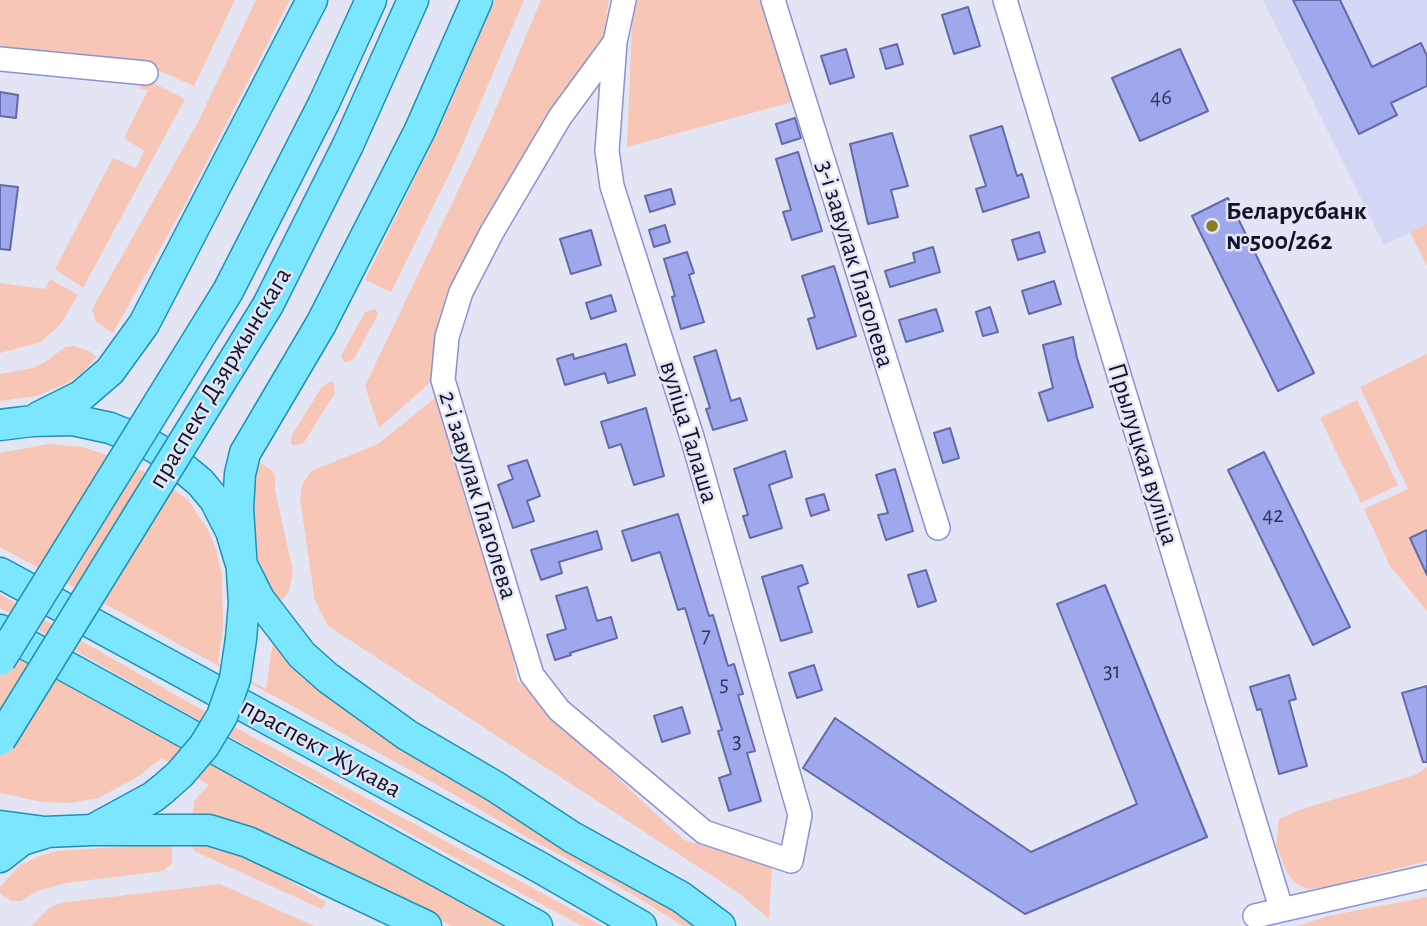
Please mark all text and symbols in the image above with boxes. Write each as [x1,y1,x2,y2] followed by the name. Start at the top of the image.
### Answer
[1150,83,1172,111] house number: 46
[809,157,901,371] street label: 3-і завулак Глаголева
[1226,195,1367,256] place label: Беларусбанк №500/262
[1204,218,1220,234] marker: Беларусбанк №500/262
[142,262,298,494] street label: праспект Дзяржынскага
[653,357,725,507] street label: вуліца Талаша
[1100,359,1186,549] street label: Прылуцкая вуліца
[432,387,524,603] street label: 2-і завулак Глаголева
[1262,501,1284,529] house number: 42
[701,621,711,649] house number: 7
[1103,657,1121,685] house number: 31
[719,670,729,698] house number: 5
[235,691,407,805] street label: праспект Жукава
[732,727,742,755] house number: 3

